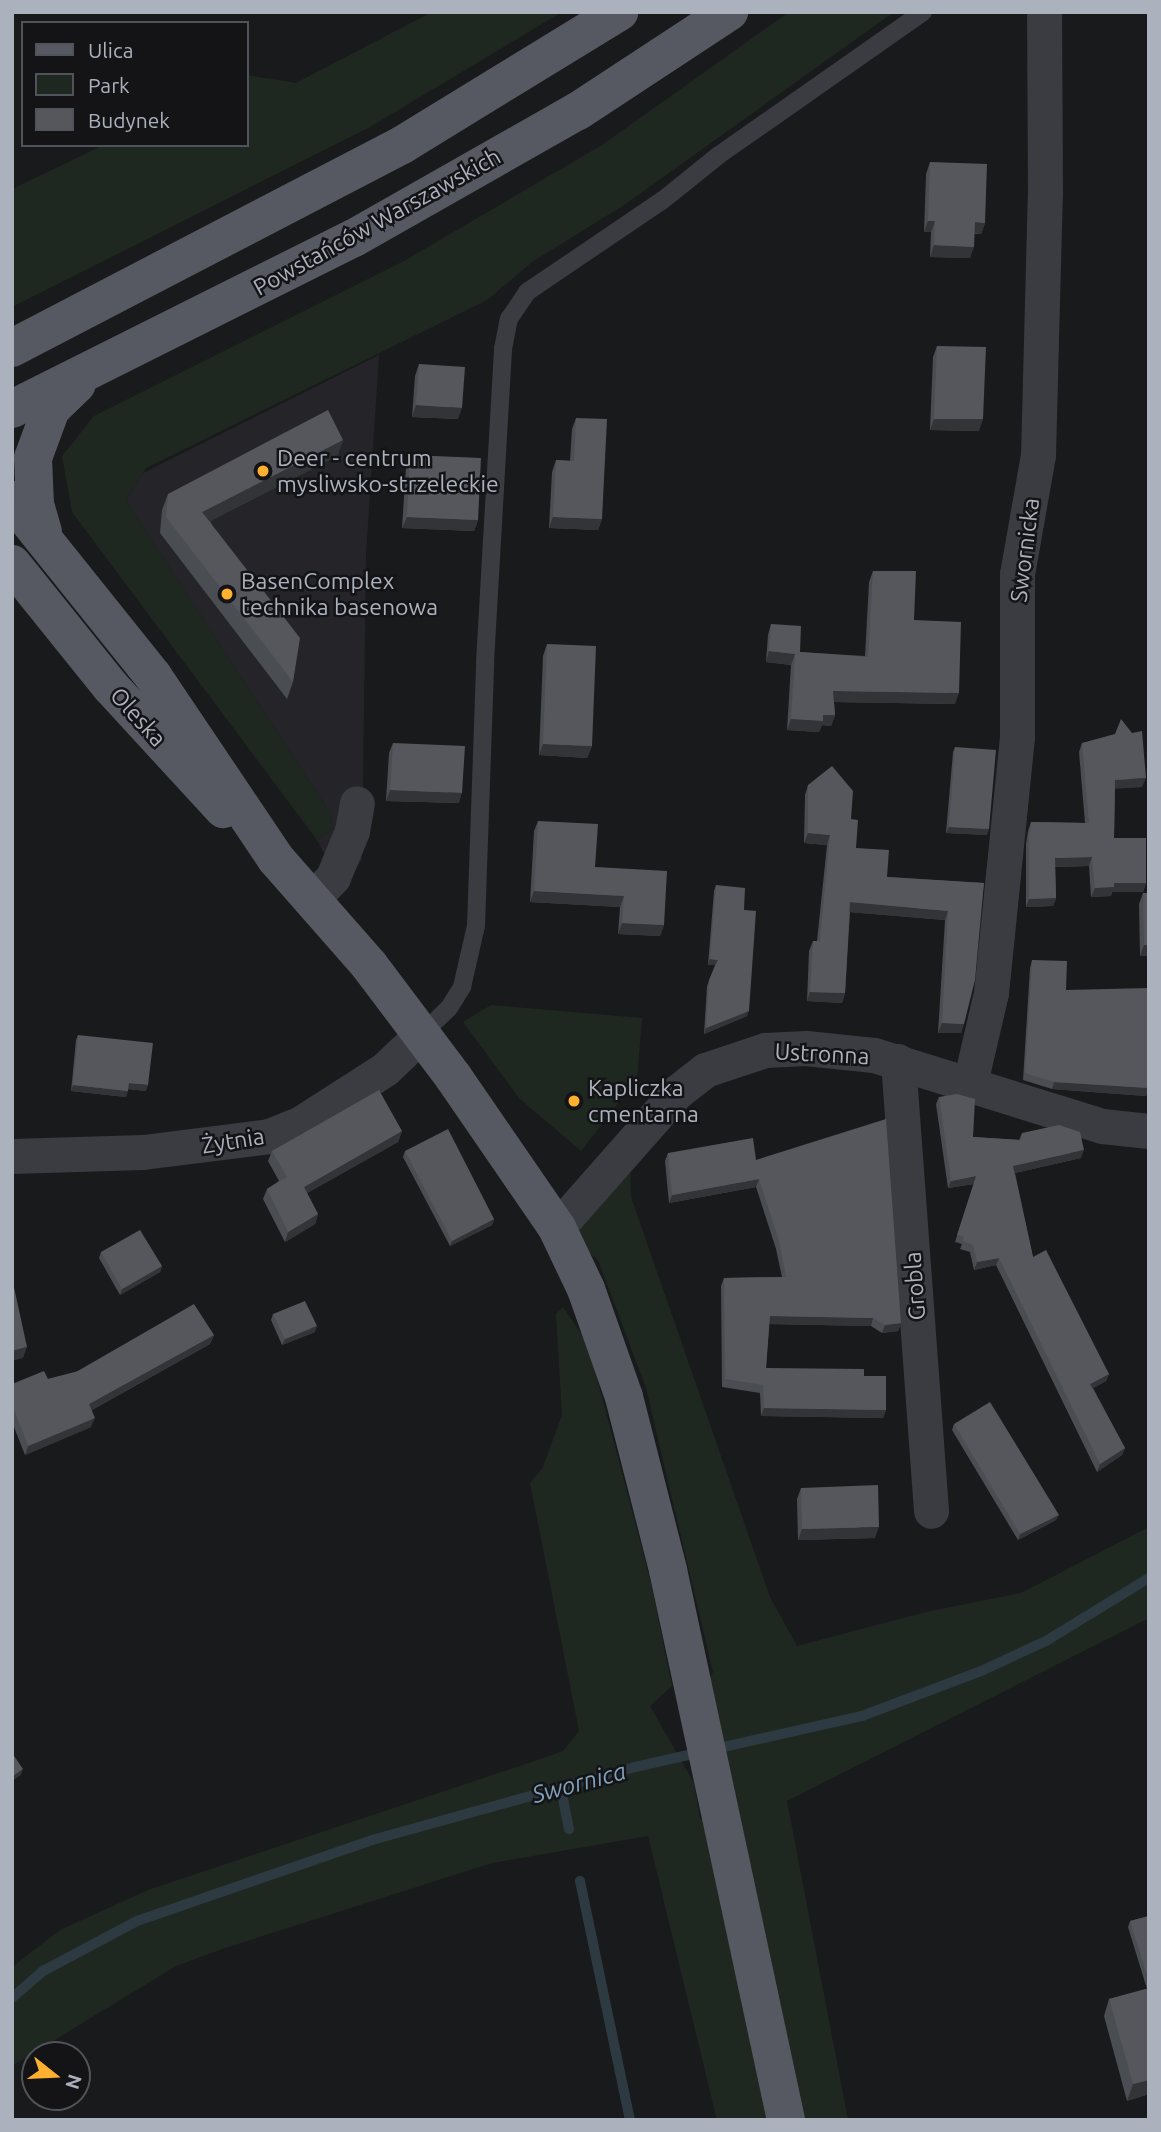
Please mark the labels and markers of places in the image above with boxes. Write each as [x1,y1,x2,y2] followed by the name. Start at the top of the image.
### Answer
[277,444,499,498] place label: Deer - centrum mysliwsko-strzeleckie
[255,463,271,479] marker: Deer - centrum mysliwsko-strzeleckie
[241,567,438,621] place label: BasenComplex technika basenowa
[219,586,235,602] marker: BasenComplex technika basenowa
[588,1074,699,1128] place label: Kapliczka cmentarna
[566,1093,582,1109] marker: Kapliczka cmentarna

